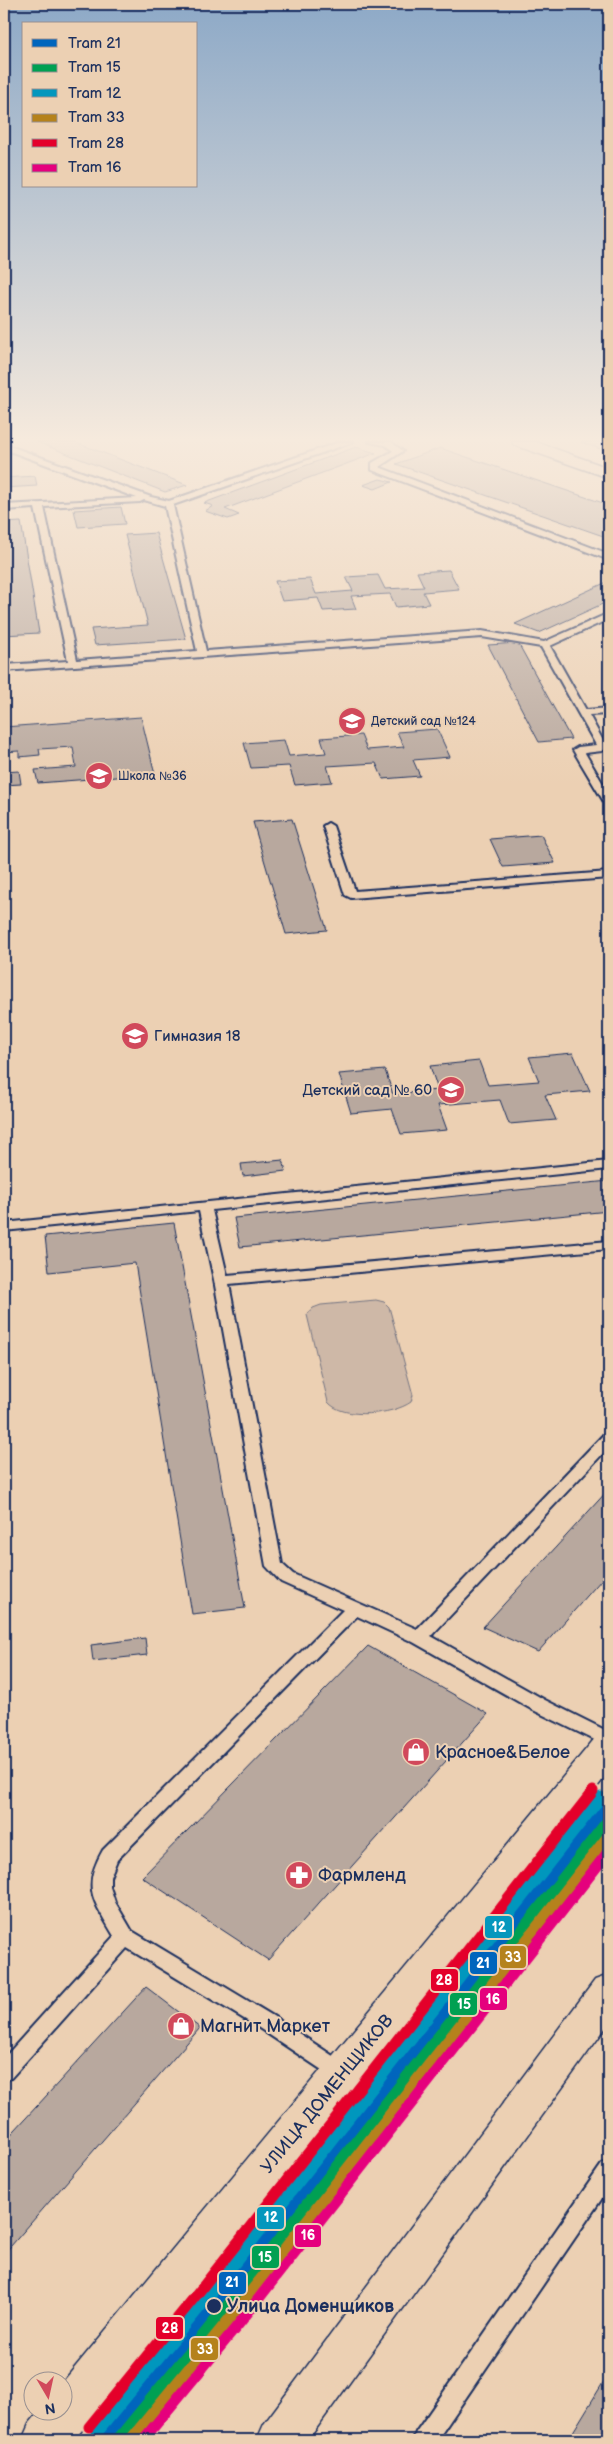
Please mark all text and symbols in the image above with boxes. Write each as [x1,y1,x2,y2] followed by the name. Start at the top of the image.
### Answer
[22,22,198,188] legend
[68,34,121,53] text: Tram 21
[68,58,121,77] text: Tram 15
[68,84,121,103] text: Tram 12
[68,108,125,127] text: Tram 33
[68,134,124,153] text: Tram 28
[68,158,121,177] text: Tram 16
[337,706,367,736] school or university icon: Детский сад №124
[371,714,477,729] place label: Детский сад №124
[84,761,114,791] school or university icon: Школа №36
[118,769,187,784] place label: Школа №36
[120,1021,150,1051] school or university icon: Гимназия 18
[154,1027,241,1046] place label: Гимназия 18
[436,1075,466,1105] school or university icon: Детский сад № 60
[302,1081,432,1100] place label: Детский сад № 60
[401,1737,431,1767] shop icon: Красное&Белое
[435,1742,570,1763] place label: Красное&Белое
[284,1860,314,1890] pharmacy icon: Фармленд
[318,1865,406,1886] place label: Фармленд
[484,1915,513,1939] line badge: 12
[492,1919,507,1936] text: 12
[499,1945,527,1969] line badge: 33
[505,1949,521,1966] text: 33
[469,1951,498,1975] line badge: 21
[476,1955,490,1972] text: 21
[430,1968,459,1992] line badge: 28
[436,1972,452,1989] text: 28
[479,1987,508,2011] line badge: 16
[486,1991,500,2008] text: 16
[449,1992,478,2016] line badge: 15
[457,1996,471,2013] text: 15
[256,2010,398,2178] street label: УЛИЦА ДОМЕНЩИКОВ
[166,2011,196,2041] shop icon: Магнит Маркет
[200,2016,331,2037] place label: Магнит Маркет
[256,2206,285,2230] line badge: 12
[264,2209,279,2226] text: 12
[294,2224,322,2248] line badge: 16
[301,2227,315,2244] text: 16
[251,2245,280,2269] line badge: 15
[258,2249,272,2266] text: 15
[218,2271,247,2295] line badge: 21
[225,2274,239,2291] text: 21
[227,2296,394,2317] place label: Улица Доменщиков
[205,2297,223,2315] marker: Улица Доменщиков
[155,2316,184,2340] line badge: 28
[162,2320,178,2337] text: 28
[190,2337,219,2361] line badge: 33
[197,2341,213,2358] text: 33
[22,2372,72,2422] north arrow
[43,2399,56,2418] text: N

